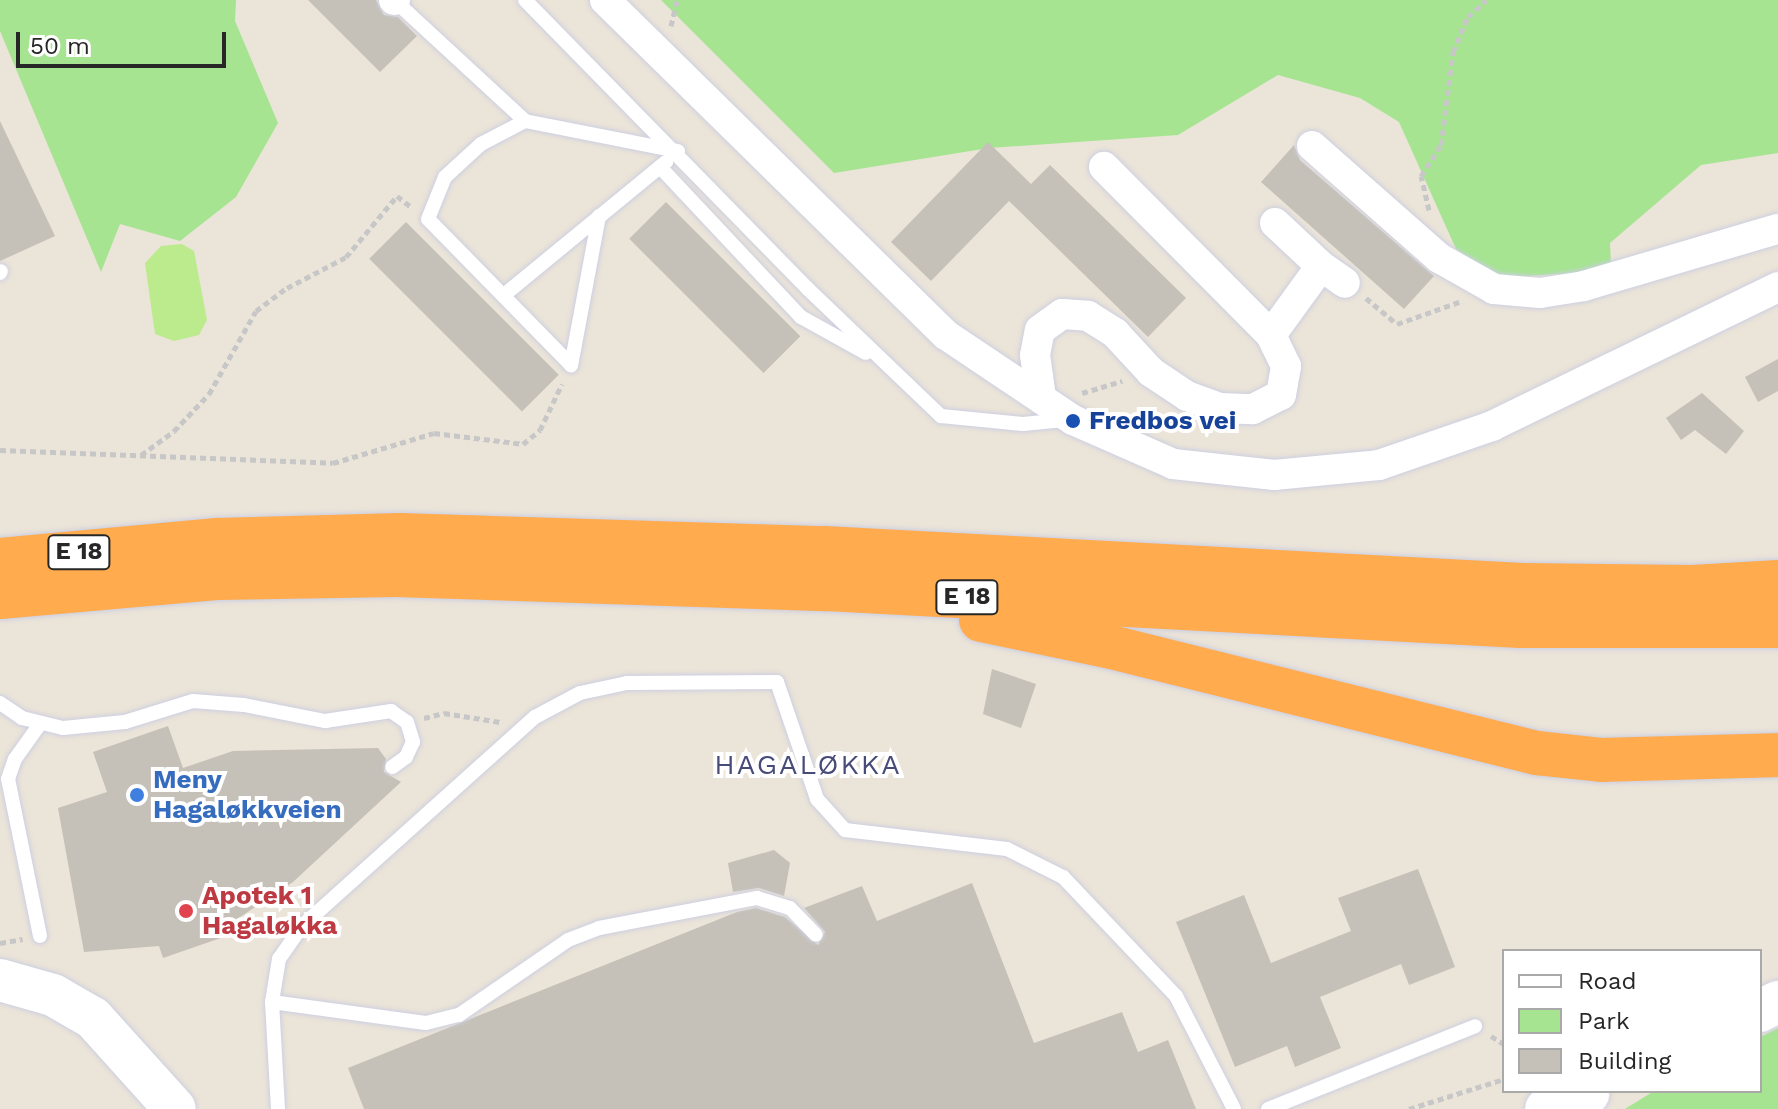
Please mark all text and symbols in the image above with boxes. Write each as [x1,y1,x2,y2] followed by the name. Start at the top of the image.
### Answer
[20,16,230,66] scale bar
[30,32,90,60] text: 50 m
[1089,405,1237,437] place label: Fredbos vei
[1064,412,1082,430] marker: Fredbos vei
[47,532,111,572] road number: E 18
[935,577,999,617] road number: E 18
[714,748,902,782] district label: HAGALØKKA
[153,764,342,826] place label: Meny Hagaløkkveien
[128,786,146,804] marker: Meny Hagaløkkveien
[202,880,337,942] place label: Apotek 1 Hagaløkka
[177,902,195,920] marker: Apotek 1 Hagaløkka
[1502,949,1762,1093] legend
[1578,967,1637,995] text: Road
[1578,1007,1630,1035] text: Park
[1578,1047,1671,1075] text: Building

